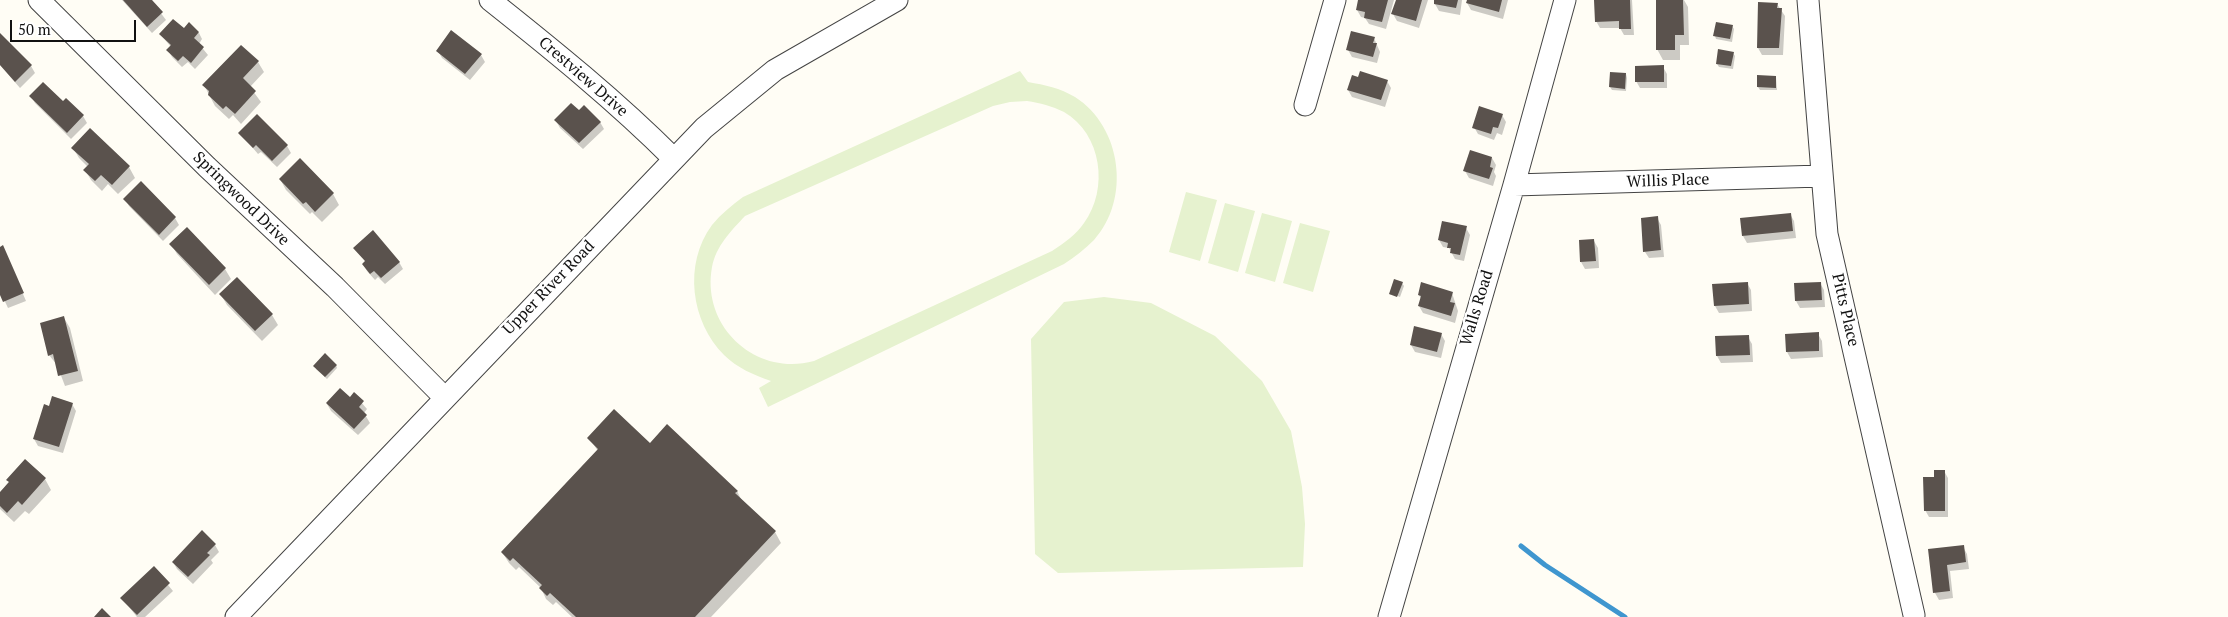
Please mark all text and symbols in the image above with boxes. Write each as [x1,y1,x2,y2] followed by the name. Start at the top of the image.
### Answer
[12,10,139,42] scale bar
[18,19,51,39] text: 50 m
[534,33,632,121] street label: Crestview Drive
[189,148,293,250] street label: Springwood Drive
[1626,170,1710,192] street label: Willis Place
[499,237,599,339] street label: Upper River Road
[1456,268,1498,348] street label: Walls Road
[1827,271,1863,349] street label: Pitts Place

